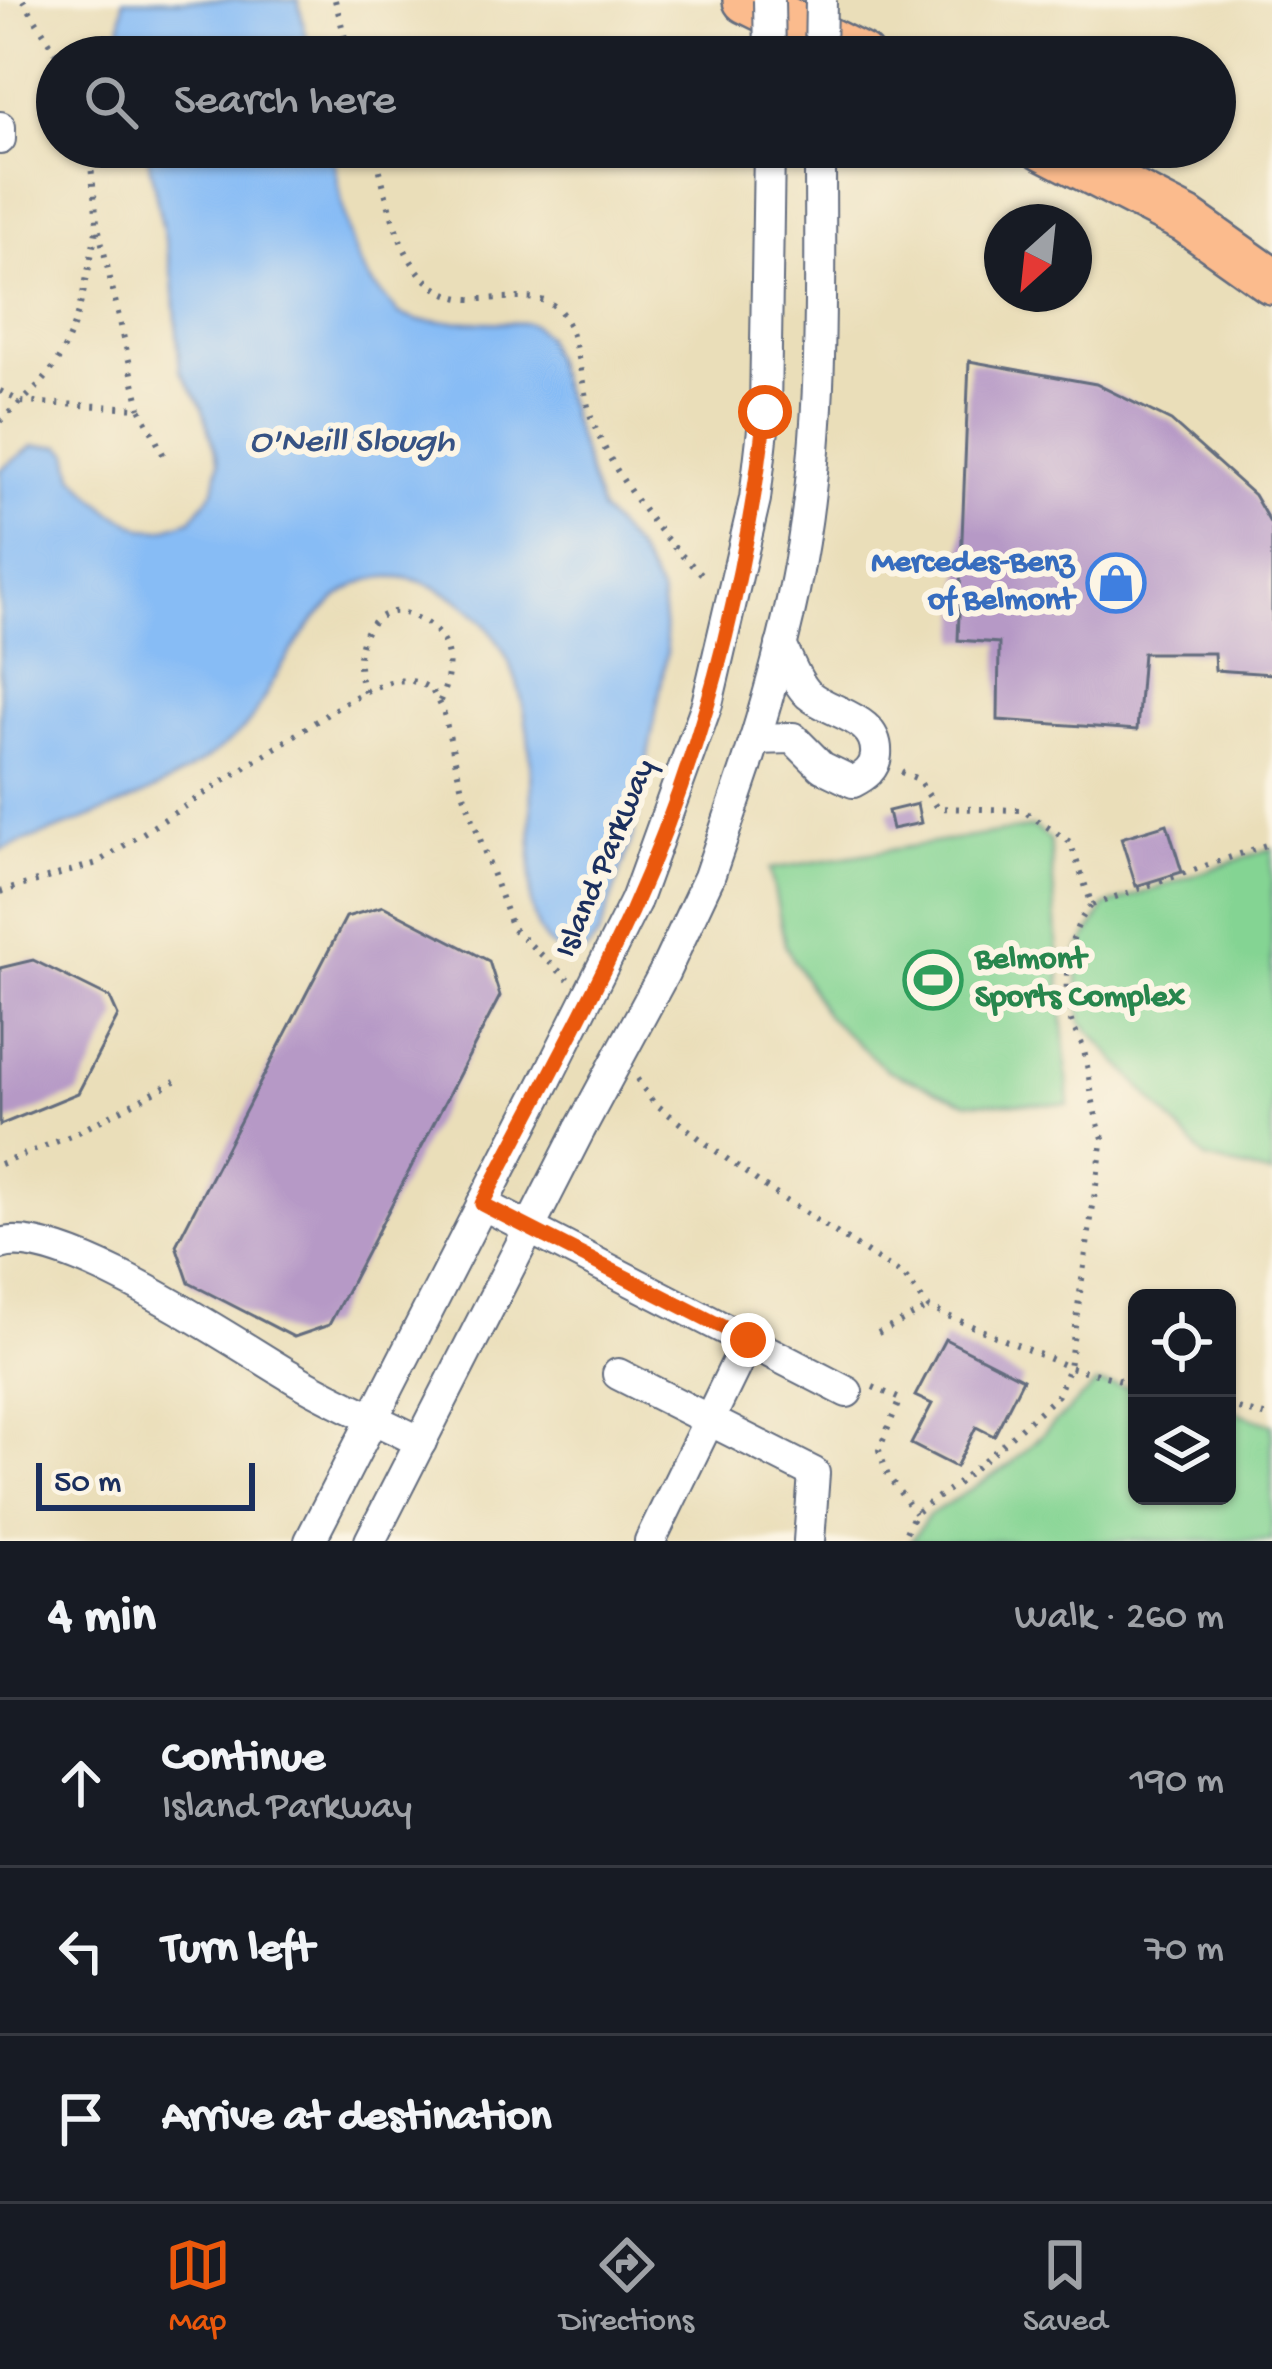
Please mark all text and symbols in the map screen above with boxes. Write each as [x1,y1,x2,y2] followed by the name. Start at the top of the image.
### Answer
[36,36,1236,168] search box
[78,69,144,135] icon: search
[174,76,396,129] text: Search here
[984,204,1092,312] north arrow
[738,385,792,439] route start
[249,422,455,465] water label: O'Neill Slough
[871,545,1078,621] place label: Mercedes-Benz of Belmont
[1085,552,1147,614] shop icon: Mercedes-Benz of Belmont
[548,754,666,964] street label: Island Parkway
[974,942,1186,1018] place label: Belmont Sports Complex
[902,949,964,1011] sports icon: Belmont Sports Complex
[1128,1289,1236,1505] map controls
[1128,1289,1236,1397] button: locate
[721,1313,775,1367] route end
[1128,1397,1236,1505] button: layers
[36,1457,255,1510] scale bar
[54,1465,121,1503] text: 50 m
[48,1589,156,1649] text: 4 min
[1015,1596,1224,1642] text: Walk · 260 m
[162,1733,325,1786] text: Continue
[48,1750,114,1816] icon: ahead
[1130,1760,1224,1806] text: 190 m
[162,1786,412,1832] text: Island Parkway
[48,1918,114,1984] icon: left
[162,1924,314,1977] text: Turn left
[1145,1928,1224,1974] text: 70 m
[48,2086,114,2152] icon: arrive
[162,2092,551,2145] text: Arrive at destination
[165,2232,231,2342] tab: Map
[560,2232,694,2342] tab: Directions
[1023,2232,1107,2342] tab: Saved

